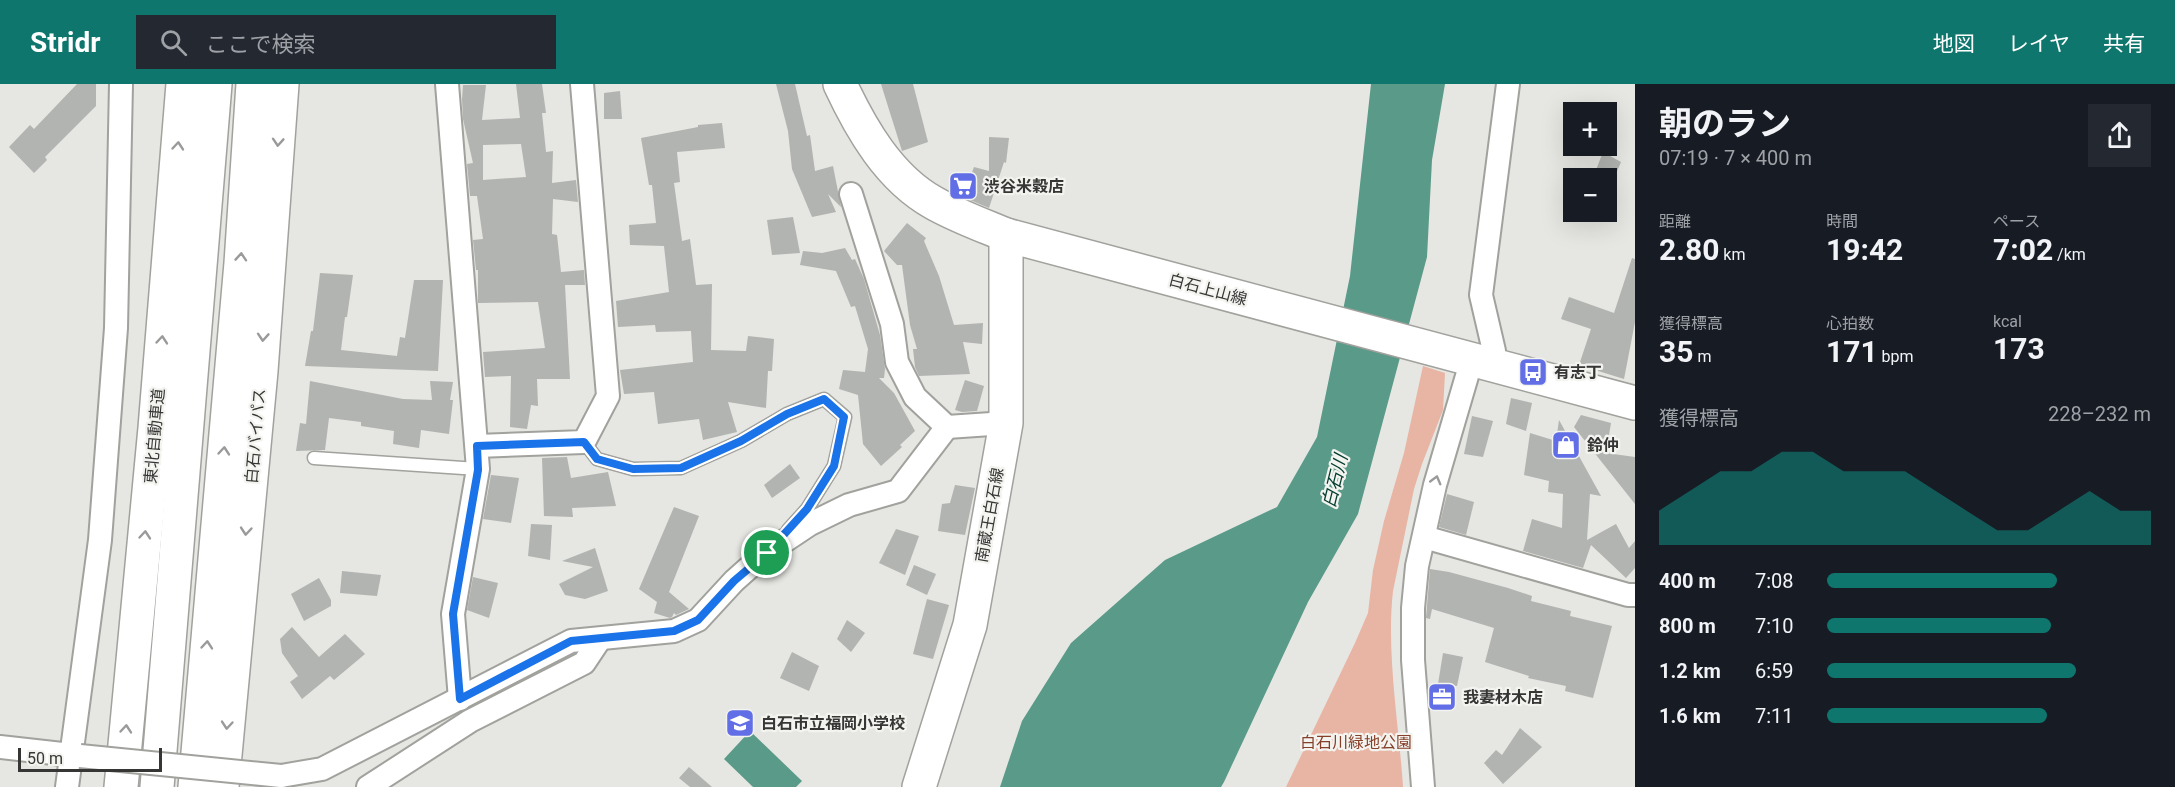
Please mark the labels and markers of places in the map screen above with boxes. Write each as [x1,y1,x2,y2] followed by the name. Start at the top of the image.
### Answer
[947,170,979,202] supermarket icon: 渋谷米穀店
[984,177,1064,196] place label: 渋谷米穀店
[1517,356,1549,388] bus stop icon: 有志丁
[1554,363,1602,382] place label: 有志丁
[1550,429,1582,461] shop icon: 鈴仲
[1587,436,1619,455] place label: 鈴仲
[741,527,792,578] pin
[1426,681,1458,713] office icon: 我妻材木店
[1463,688,1543,707] place label: 我妻材木店
[724,707,756,739] school or university icon: 白石市立福岡小学校
[761,714,905,733] place label: 白石市立福岡小学校

